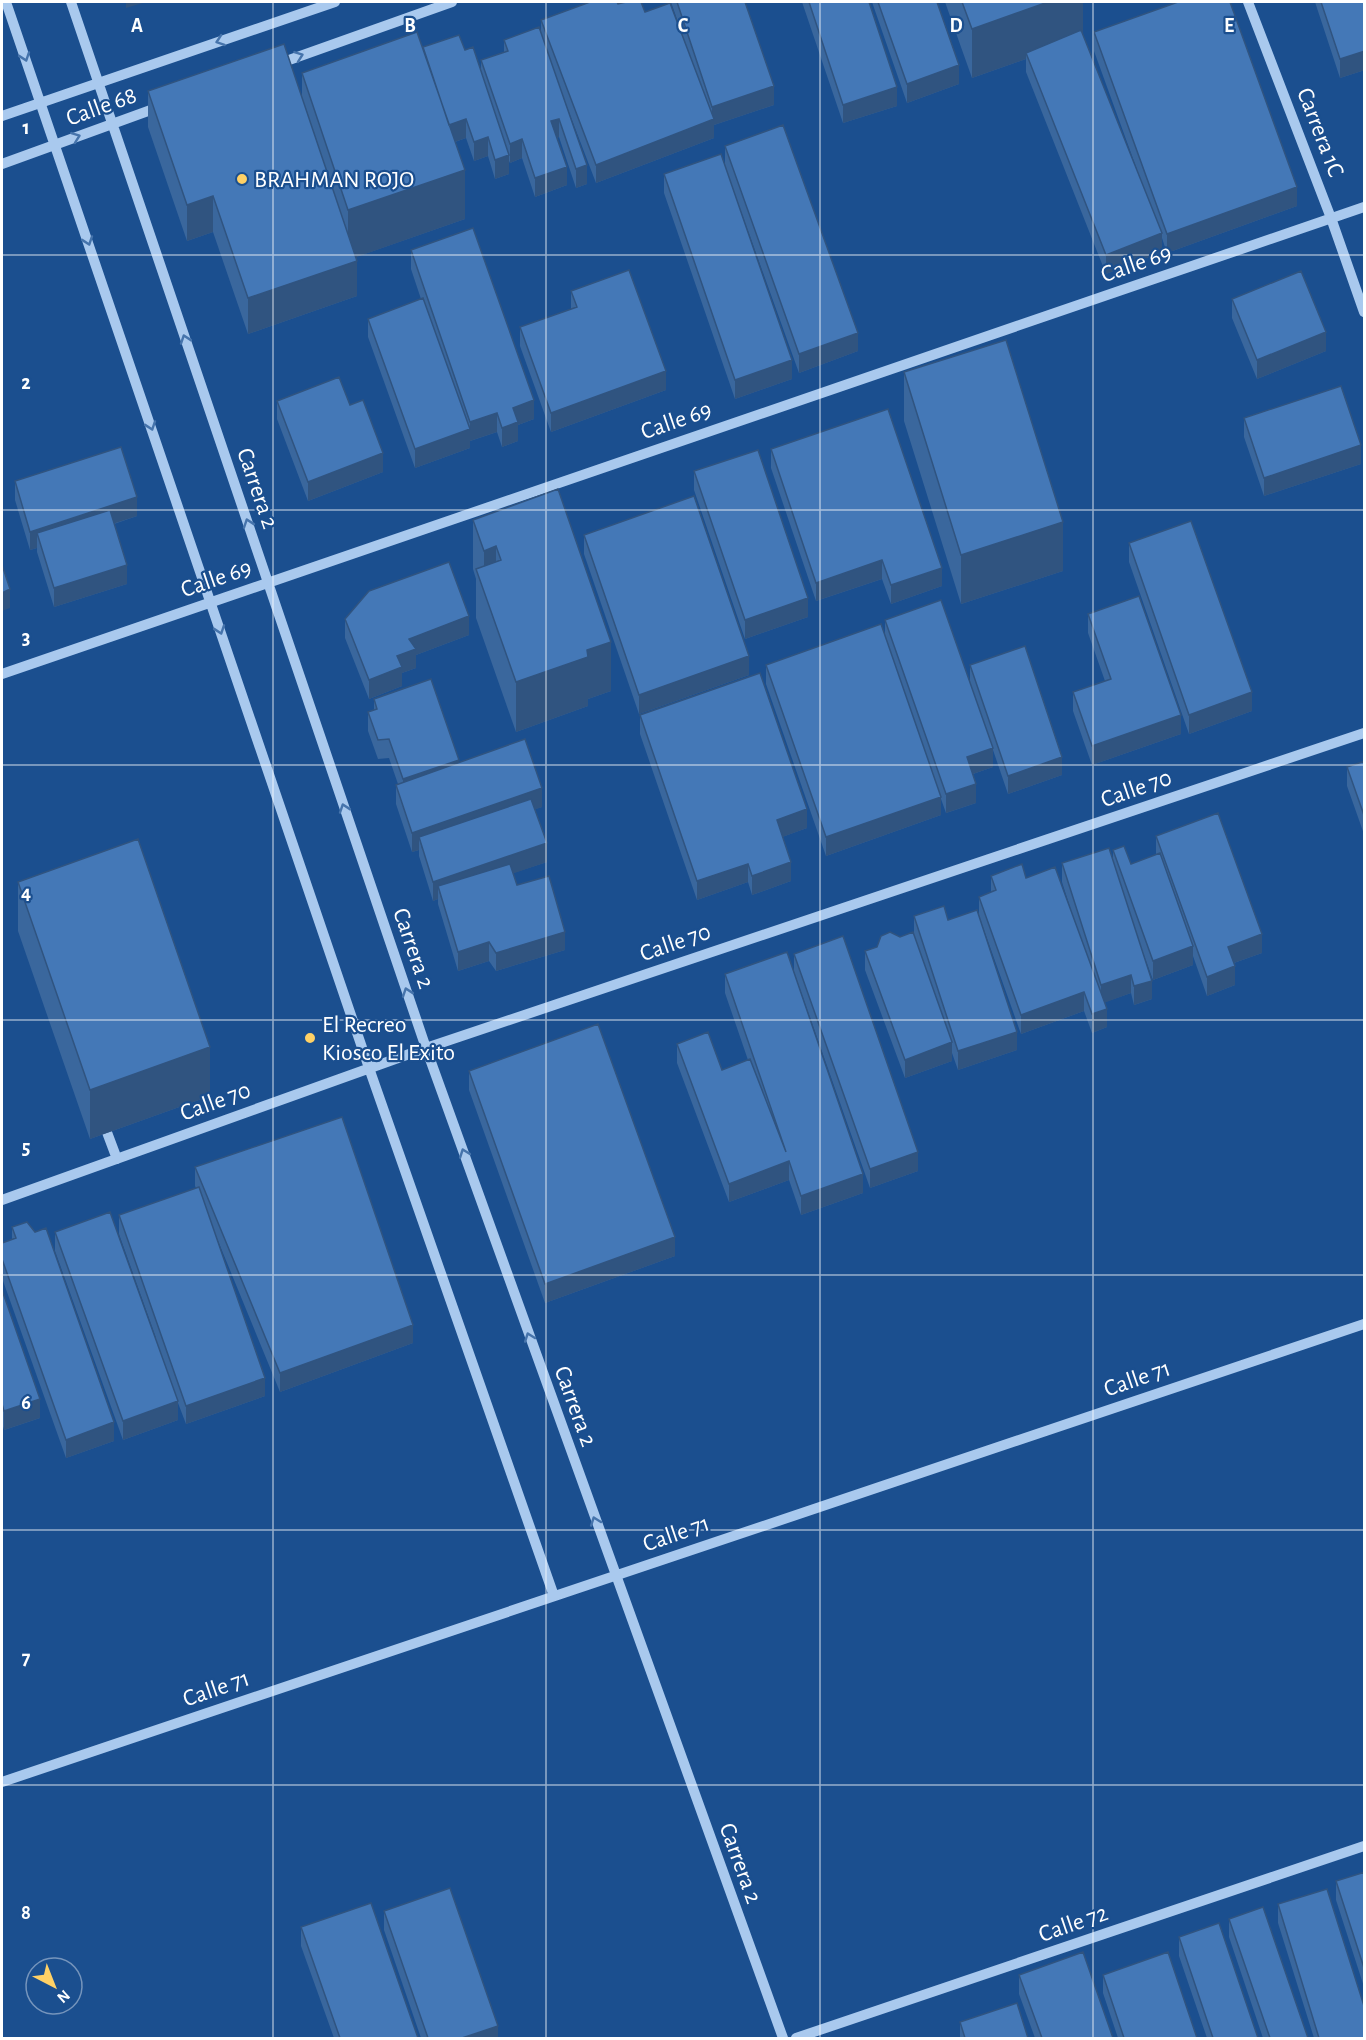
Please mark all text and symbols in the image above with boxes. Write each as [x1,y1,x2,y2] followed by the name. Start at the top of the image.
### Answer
[131,16,143,36] text: A
[404,16,416,36] text: B
[678,16,689,36] text: C
[949,16,963,36] text: D
[1224,16,1234,36] text: E
[215,34,226,46] one-way arrow
[17,51,30,62] one-way arrow
[293,51,304,64] one-way arrow
[63,83,140,131] street label: Calle 68
[1292,85,1348,180] street label: Carrera 1C
[22,118,30,138] text: 1
[71,132,81,145] one-way arrow
[254,168,414,192] place label: BRAHMAN ROJO
[235,172,249,186] marker: BRAHMAN ROJO
[81,235,93,246] one-way arrow
[1098,241,1175,287] street label: Calle 69
[180,334,193,345] one-way arrow
[21,373,31,393] text: 2
[638,398,715,444] street label: Calle 69
[143,420,156,431] one-way arrow
[232,445,282,532] street label: Carrera 2
[242,519,255,529] one-way arrow
[178,556,255,602] street label: Calle 69
[213,624,226,635] one-way arrow
[22,628,30,648] text: 3
[1098,766,1175,812] street label: Calle 70
[339,803,352,813] one-way arrow
[21,883,31,903] text: 4
[388,905,438,992] street label: Carrera 2
[637,920,714,966] street label: Calle 70
[402,987,414,998] one-way arrow
[322,1013,455,1065] place label: El Recreo Kiosco El Exito
[303,1031,317,1045] marker: El Recreo Kiosco El Exito
[177,1078,254,1126] street label: Calle 70
[22,1138,30,1158] text: 5
[458,1149,471,1159] one-way arrow
[524,1332,537,1343] one-way arrow
[1101,1356,1174,1401] street label: Calle 71
[550,1363,601,1450] street label: Carrera 2
[21,1393,31,1413] text: 6
[640,1511,713,1556] street label: Calle 71
[590,1516,602,1527] one-way arrow
[22,1648,31,1668] text: 7
[180,1666,253,1711] street label: Calle 71
[715,1820,766,1907] street label: Carrera 2
[1036,1901,1111,1947] street label: Calle 72
[21,1903,31,1923] text: 8
[24,1956,84,2016] north arrow
[54,1987,73,2006] text: N

